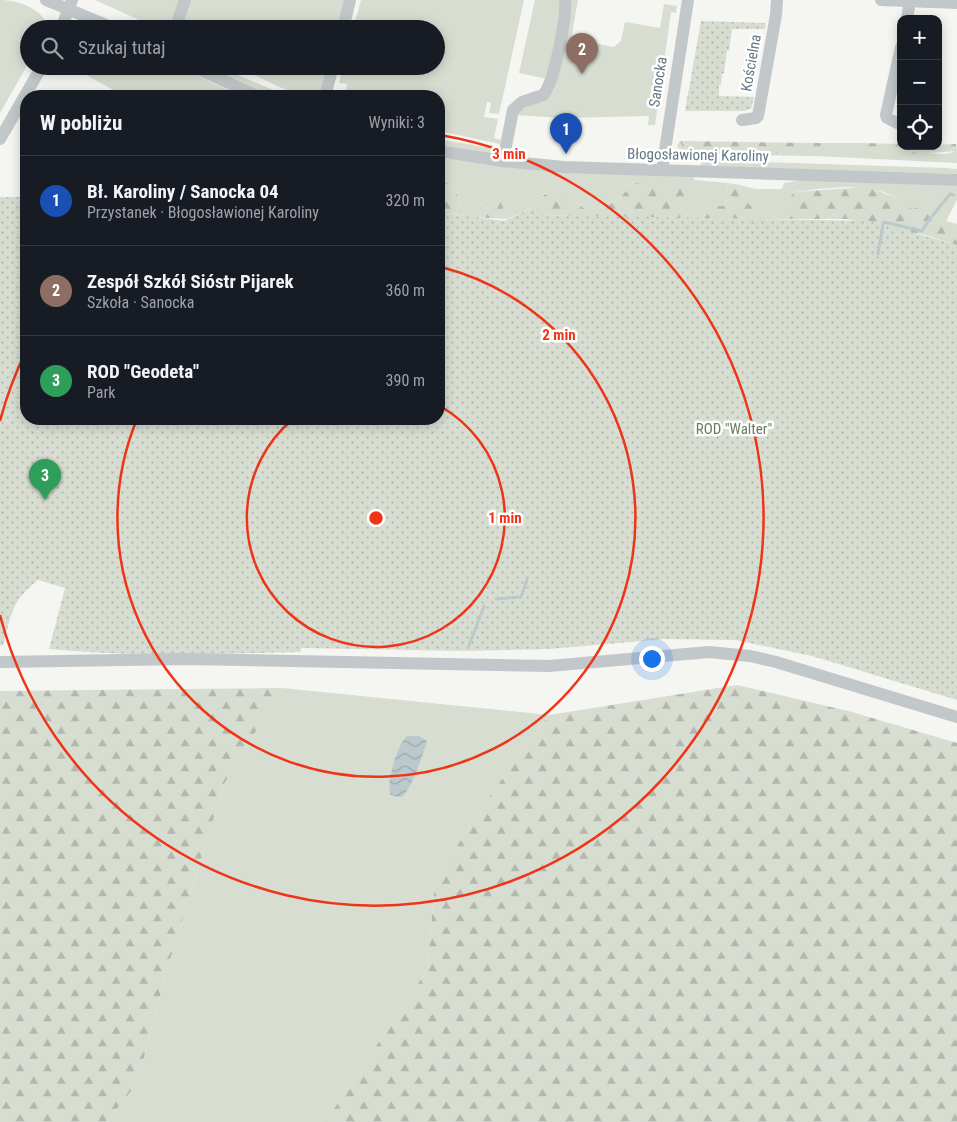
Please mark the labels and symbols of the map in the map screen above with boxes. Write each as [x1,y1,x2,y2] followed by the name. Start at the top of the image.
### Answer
[566,33,598,74] pin: 2
[737,33,765,93] street label: Kościelna
[645,56,671,108] street label: Sanocka
[550,113,582,154] pin: 1
[492,145,526,163] text: 3 min
[627,145,769,165] street label: Błogosławionej Karoliny
[542,326,576,344] text: 2 min
[696,420,772,438] park label: ROD "Walter"
[29,459,61,500] pin: 3
[367,509,385,527] centre of rings
[488,509,522,527] text: 1 min
[639,646,665,672] your location

